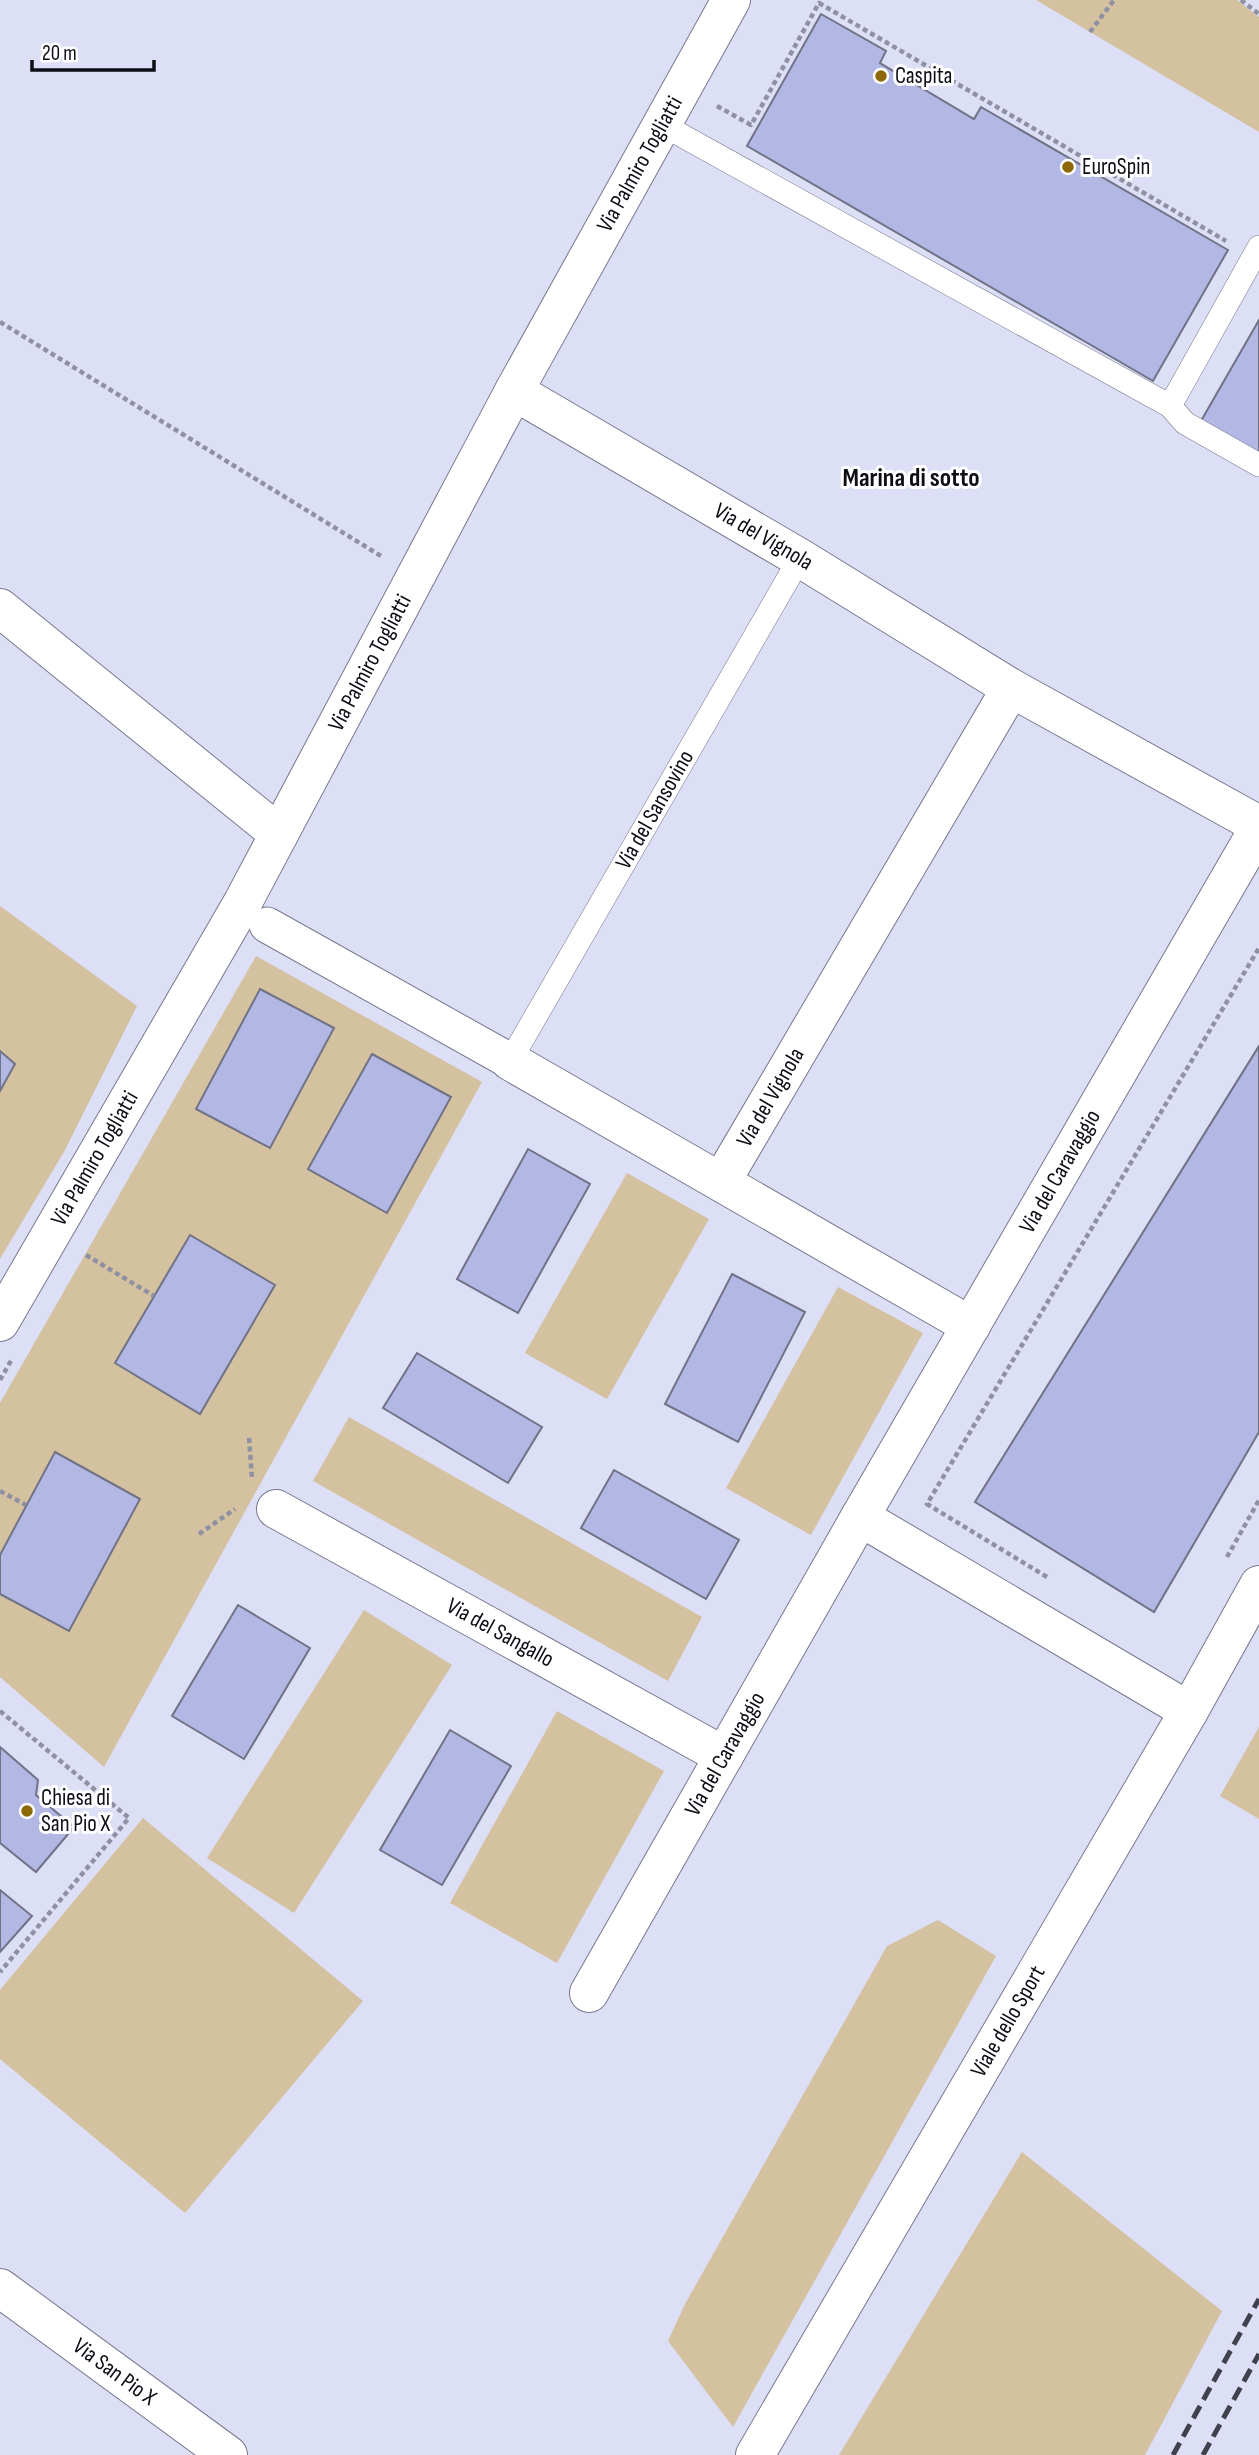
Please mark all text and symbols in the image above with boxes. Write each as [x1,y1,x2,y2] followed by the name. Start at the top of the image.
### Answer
[32,28,154,72] scale bar
[42,41,77,66] text: 20 m
[895,62,952,90] place label: Caspita
[873,68,889,84] marker: Caspita
[591,91,689,237] street label: Via Palmiro Togliatti
[1082,153,1150,181] place label: EuroSpin
[1060,159,1076,175] marker: EuroSpin
[842,463,980,494] district label: Marina di sotto
[709,497,818,577] street label: Via del Vignola
[322,590,418,736] street label: Via Palmiro Togliatti
[610,745,700,874] street label: Via del Sansovino
[731,1043,811,1152] street label: Via del Vignola
[45,1086,145,1231] street label: Via Palmiro Togliatti
[1013,1105,1107,1238] street label: Via del Caravaggio
[442,1592,559,1673] street label: Via del Sangallo
[679,1687,771,1821] street label: Via del Caravaggio
[41,1784,110,1838] place label: Chiesa di San Pio X
[19,1803,35,1819] marker: Chiesa di San Pio X
[965,1961,1051,2082] street label: Viale dello Sport
[67,2332,162,2412] street label: Via San Pio X

